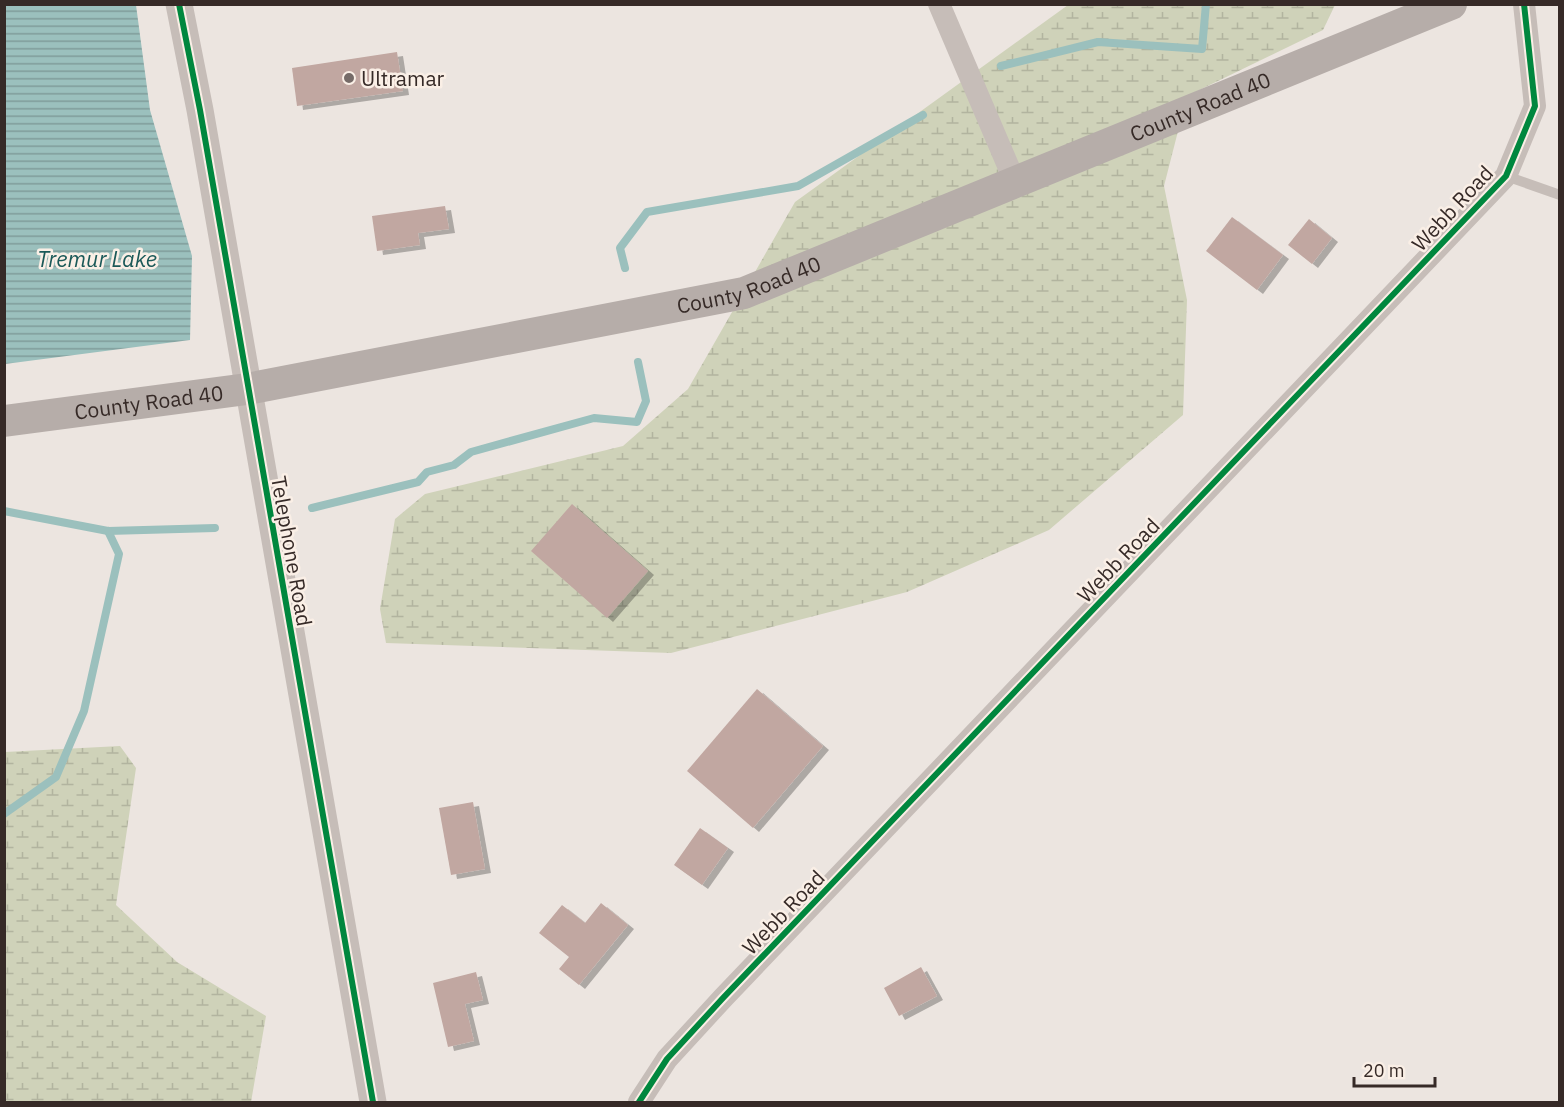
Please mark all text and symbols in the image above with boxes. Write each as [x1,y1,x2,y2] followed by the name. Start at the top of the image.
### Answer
[361,64,445,92] place label: Ultramar
[1125,65,1275,148] street label: County Road 40
[342,71,356,85] marker: Ultramar
[1405,159,1499,257] street label: Webb Road
[37,244,157,273] water label: Tremur Lake
[674,249,825,320] street label: County Road 40
[73,378,225,426] street label: County Road 40
[265,474,319,628] street label: Telephone Road
[1071,512,1165,608] street label: Webb Road
[736,864,830,960] street label: Webb Road
[1354,1050,1435,1088] scale bar
[1363,1059,1405,1082] text: 20 m

